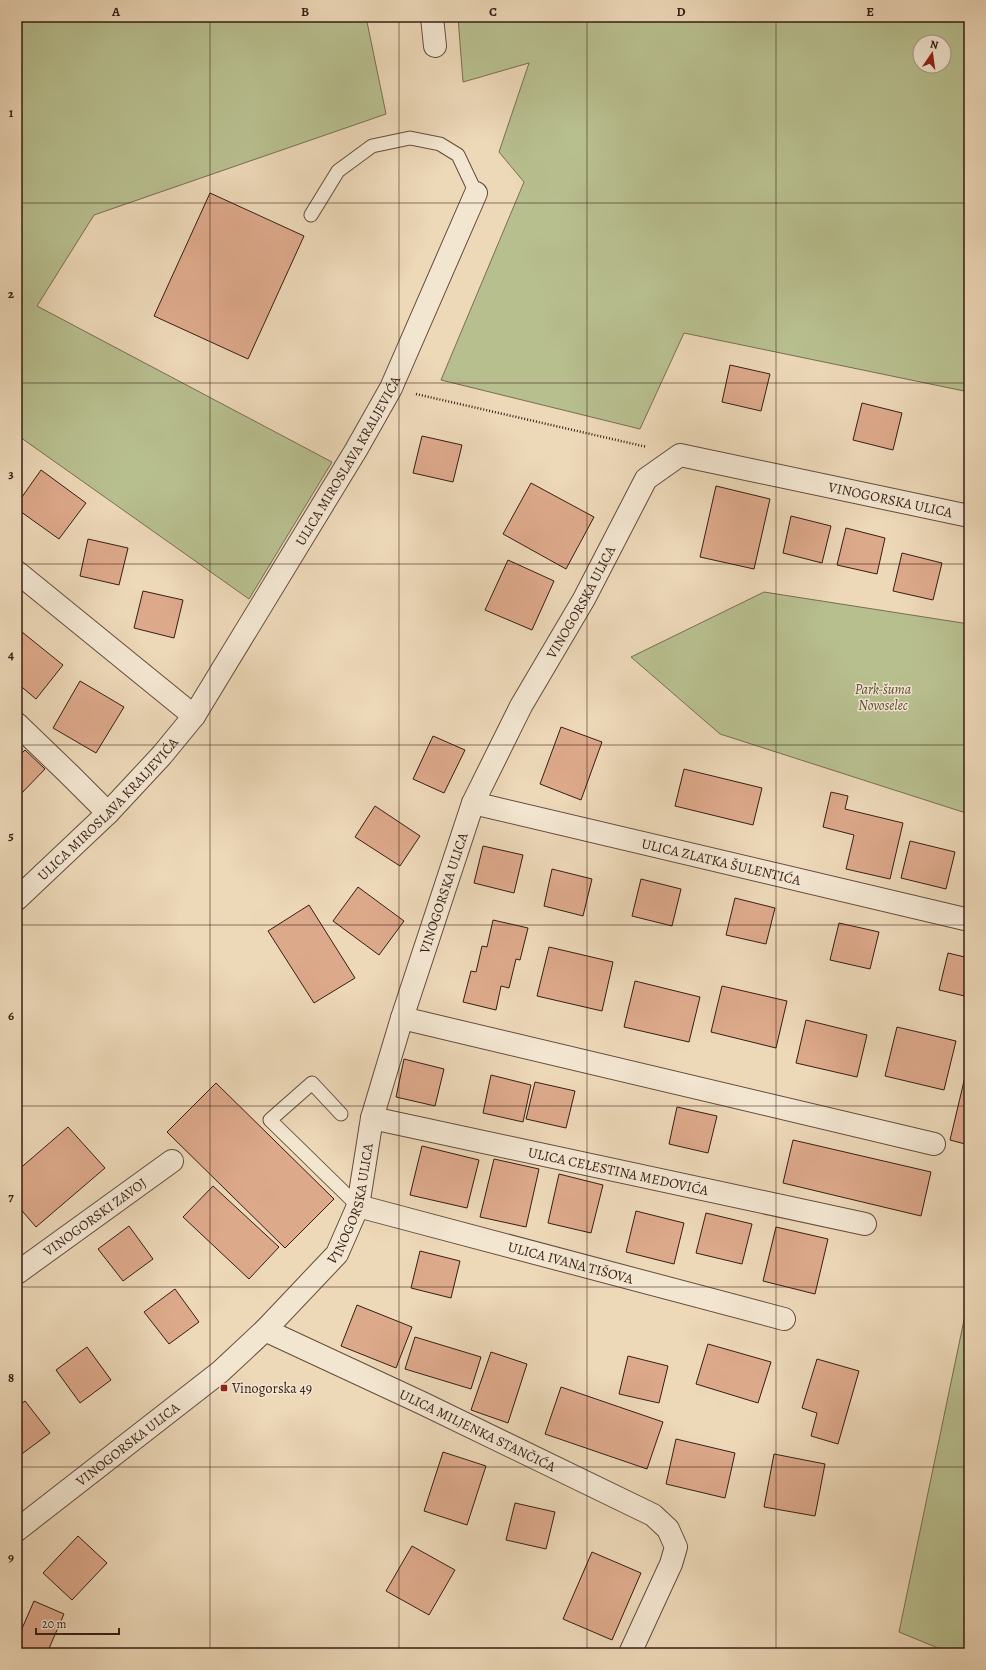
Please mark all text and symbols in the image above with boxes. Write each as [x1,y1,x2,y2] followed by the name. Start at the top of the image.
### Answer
[111,3,121,20] text: A
[301,3,309,20] text: B
[489,3,497,20] text: C
[676,3,686,20] text: D
[866,3,874,20] text: E
[912,34,952,74] north arrow
[929,37,940,53] text: N
[9,104,14,121] text: 1
[8,285,15,302] text: 2
[291,372,405,549] street label: ULICA MIROSLAVA KRALJEVIĆA
[8,465,14,482] text: 3
[826,477,955,522] street label: VINOGORSKA ULICA
[541,542,620,663] street label: VINOGORSKA ULICA
[8,646,14,663] text: 4
[855,680,912,715] park label: Park-šuma Novoselec
[33,733,183,884] street label: ULICA MIROSLAVA KRALJEVIĆA
[8,827,14,844] text: 5
[414,829,472,957] street label: VINOGORSKA ULICA
[640,834,804,890] street label: ULICA ZLATKA ŠULENTIĆA
[8,1007,14,1024] text: 6
[322,1141,377,1269] street label: VINOGORSKA ULICA
[526,1142,711,1200] street label: ULICA CELESTINA MEDOVIĆA
[39,1173,150,1261] street label: VINOGORSKI ZAVOJ
[8,1188,14,1205] text: 7
[506,1237,636,1288] street label: ULICA IVANA TIŠOVA
[8,1369,14,1386] text: 8
[231,1379,312,1398] place label: Vinogorska 49
[219,1383,229,1393] marker: Vinogorska 49
[396,1384,560,1476] street label: ULICA MILJENKA STANČIĆA
[71,1397,184,1491] street label: VINOGORSKA ULICA
[8,1549,14,1566] text: 9
[36,1610,119,1636] scale bar
[42,1616,66,1632] text: 20 m

